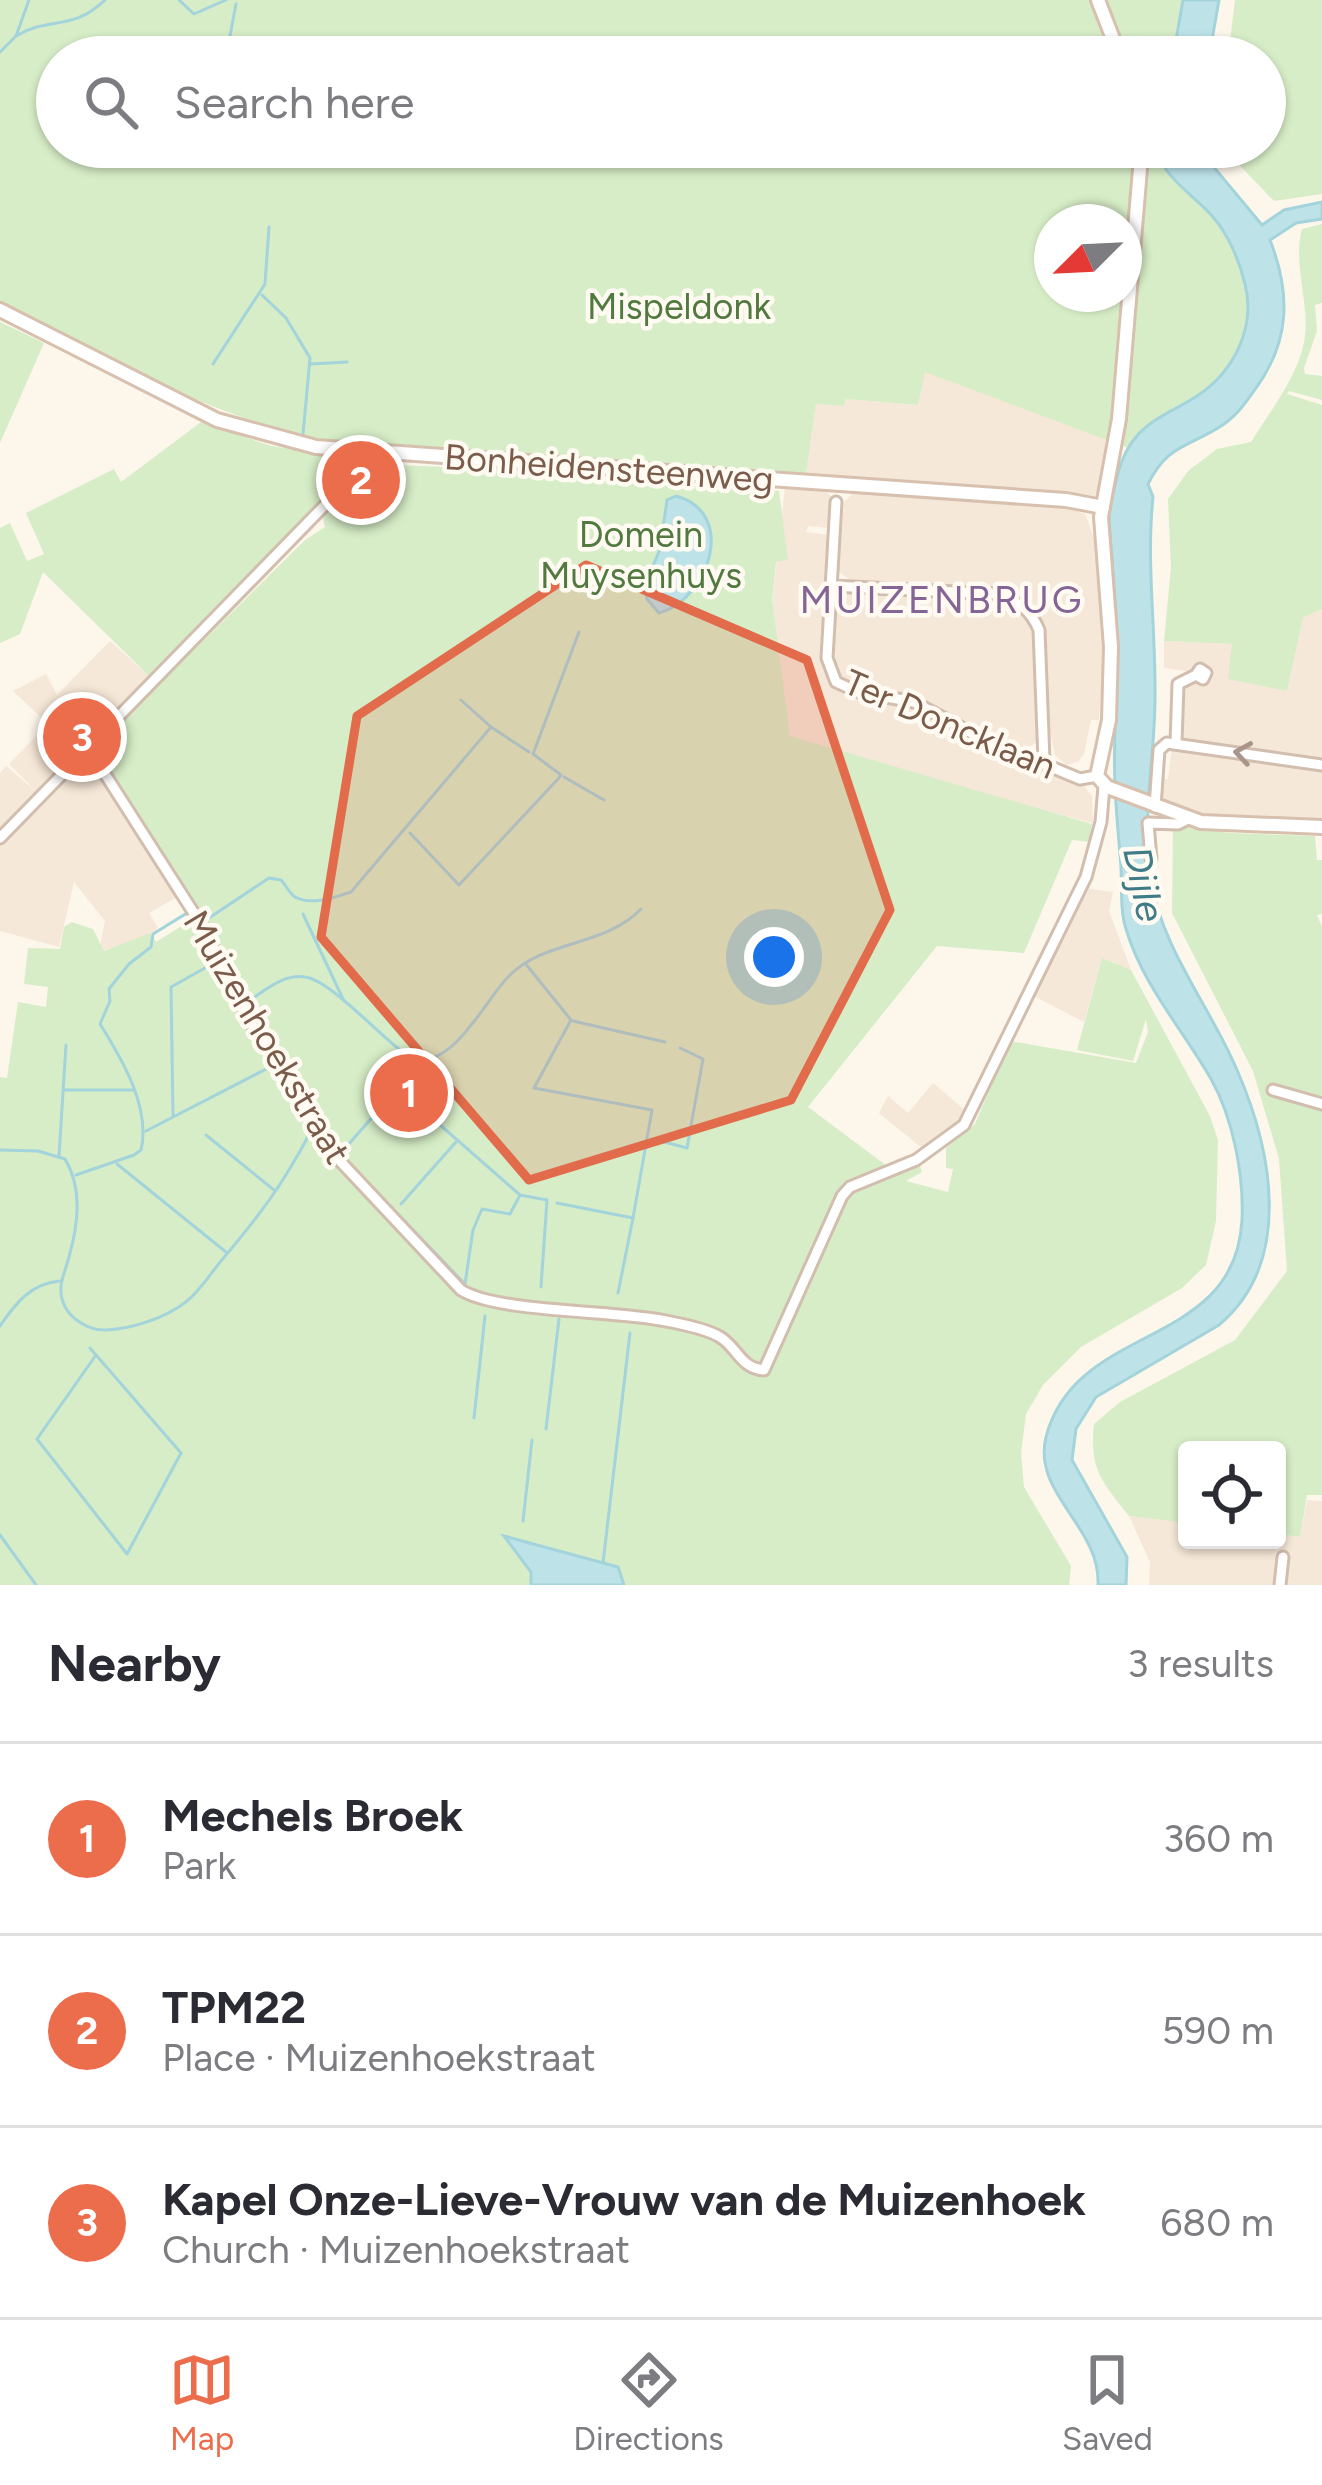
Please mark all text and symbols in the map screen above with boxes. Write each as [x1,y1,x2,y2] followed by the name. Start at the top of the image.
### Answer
[36,36,1286,168] search box
[78,69,144,135] icon: search
[174,75,414,129] text: Search here
[1034,204,1142,312] north arrow
[587,285,772,328] park label: Mispeldonk
[322,435,400,525] pin: 2
[443,435,775,501] street label: Bonheidensteenweg
[540,513,742,597] park label: Domein Muysenhuys
[800,576,1084,623] district label: MUIZENBRUG
[838,660,1062,788] street label: Ter Doncklaan
[43,692,121,782] pin: 3
[1233,741,1252,767] one-way arrow
[1113,842,1175,926] water label: Dijle
[175,903,359,1171] street label: Muizenhoekstraat
[744,927,804,987] your location
[370,1048,448,1138] pin: 1
[1178,1441,1286,1549] map controls
[1178,1441,1286,1549] button: locate
[48,1633,221,1694] text: Nearby
[1127,1640,1274,1687] text: 3 results
[162,1788,463,1842] text: Mechels Broek
[79,1815,95,1862] text: 1
[1163,1815,1274,1862] text: 360 m
[162,1842,236,1889] text: Park
[162,1980,306,2034] text: TPM22
[76,2007,98,2054] text: 2
[1162,2007,1274,2054] text: 590 m
[162,2034,596,2081] text: Place · Muizenhoekstraat
[162,2172,1086,2226] text: Kapel Onze-Lieve-Vrouw van de Muizenhoek
[76,2199,98,2246] text: 3
[1160,2199,1274,2246] text: 680 m
[162,2226,630,2273] text: Church · Muizenhoekstraat
[169,2347,235,2458] tab: Map
[573,2347,724,2458] tab: Directions
[1062,2347,1153,2458] tab: Saved

